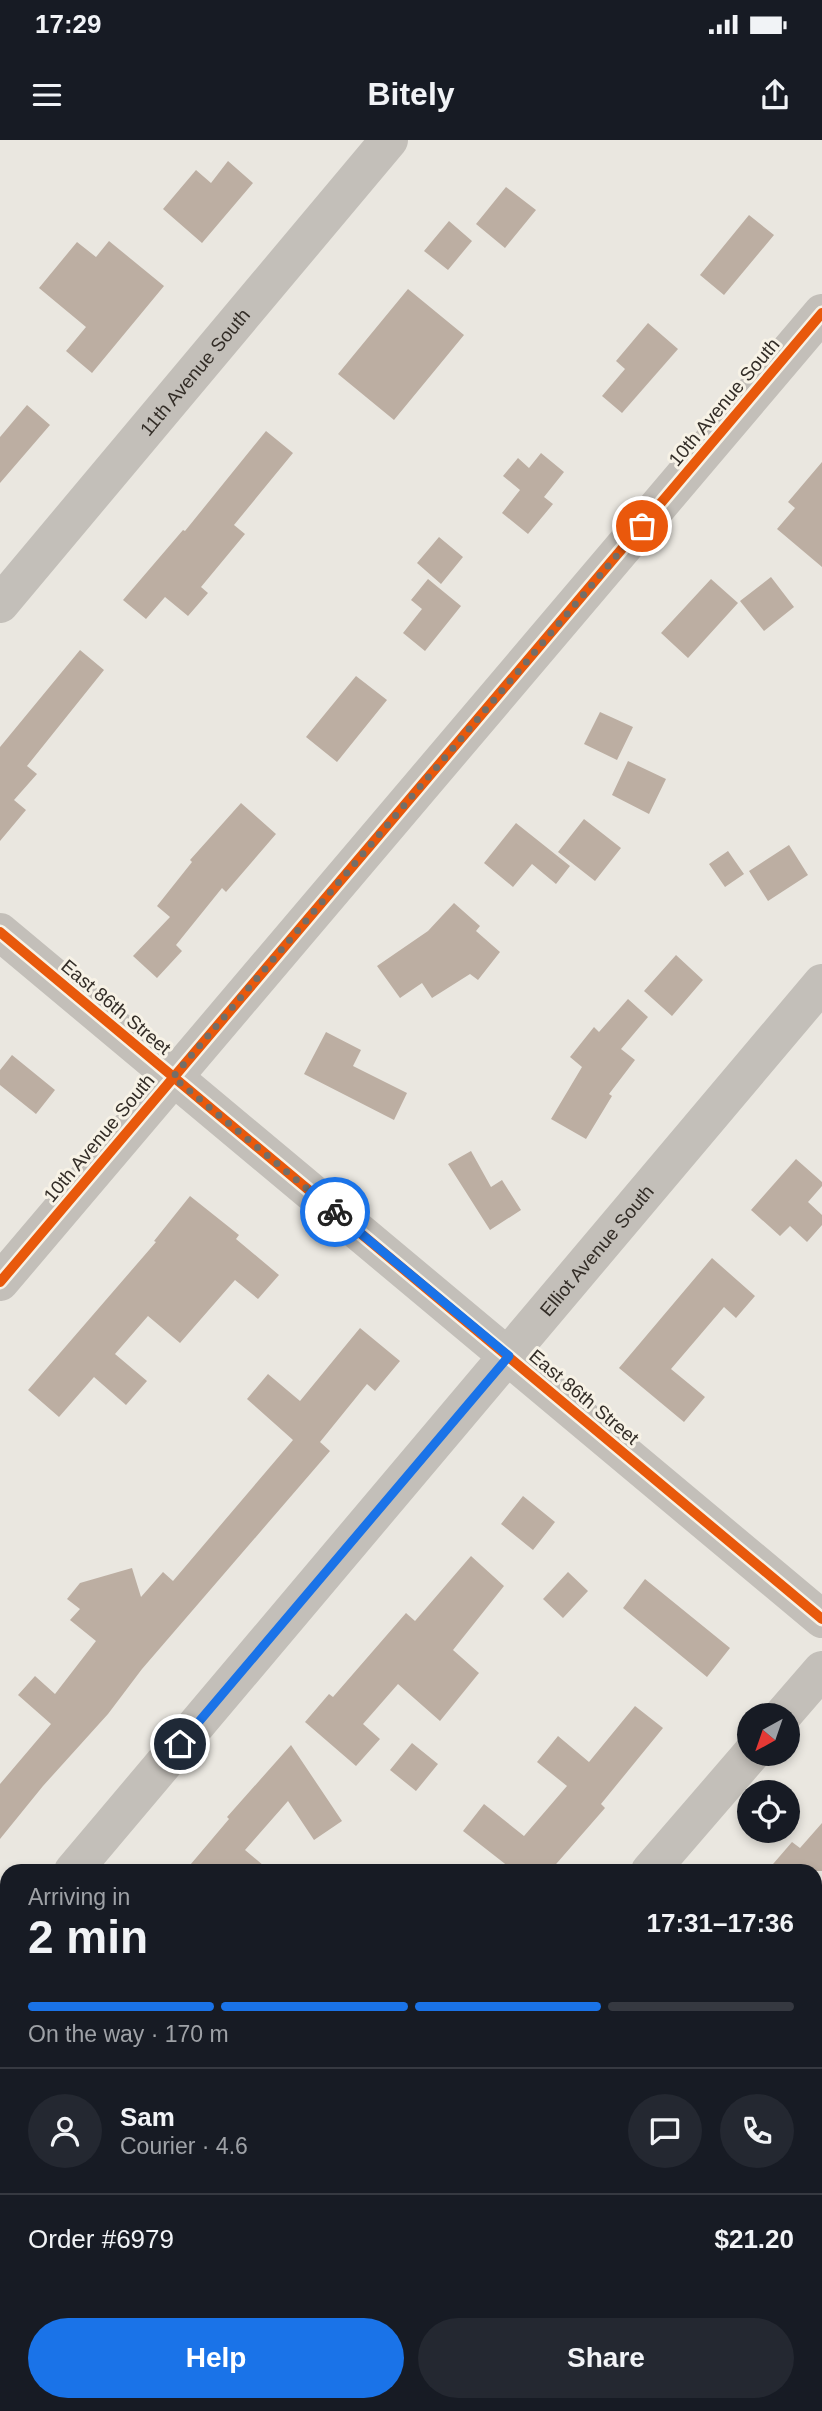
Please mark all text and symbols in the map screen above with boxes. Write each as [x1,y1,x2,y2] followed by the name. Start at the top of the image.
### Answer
[35,9,102,39] text: 17:29
[28,76,66,114] icon: menu
[367,76,455,112] text: Bitely
[756,76,794,114] icon: share
[136,304,254,439] street label: 11th Avenue South
[664,334,784,470] street label: 10th Avenue South
[612,496,672,556] pin
[623,507,661,545] icon: bag
[57,955,175,1059] street label: East 86th Street
[39,1070,159,1206] street label: 10th Avenue South
[300,1177,370,1247] courier
[535,1181,658,1320] street label: Elliot Avenue South
[316,1193,354,1231] icon: bike
[525,1345,643,1449] street label: East 86th Street
[737,1703,800,1766] north arrow
[737,1703,800,1843] map controls
[150,1714,210,1774] pin
[161,1725,199,1763] icon: home
[737,1780,800,1843] button: locate
[28,1884,130,1910] text: Arriving in
[647,1908,794,1938] text: 17:31–17:36
[28,1911,148,1963] text: 2 min
[28,2021,229,2047] text: On the way · 170 m
[28,2094,102,2168] button: person
[628,2094,702,2168] button: chat
[720,2094,794,2168] button: phone
[120,2102,175,2132] text: Sam
[120,2133,248,2159] text: Courier · 4.6
[28,2224,174,2254] text: Order #6979
[714,2224,794,2254] text: $21.20
[28,2318,404,2398] button: Help
[418,2318,794,2398] button: Share

